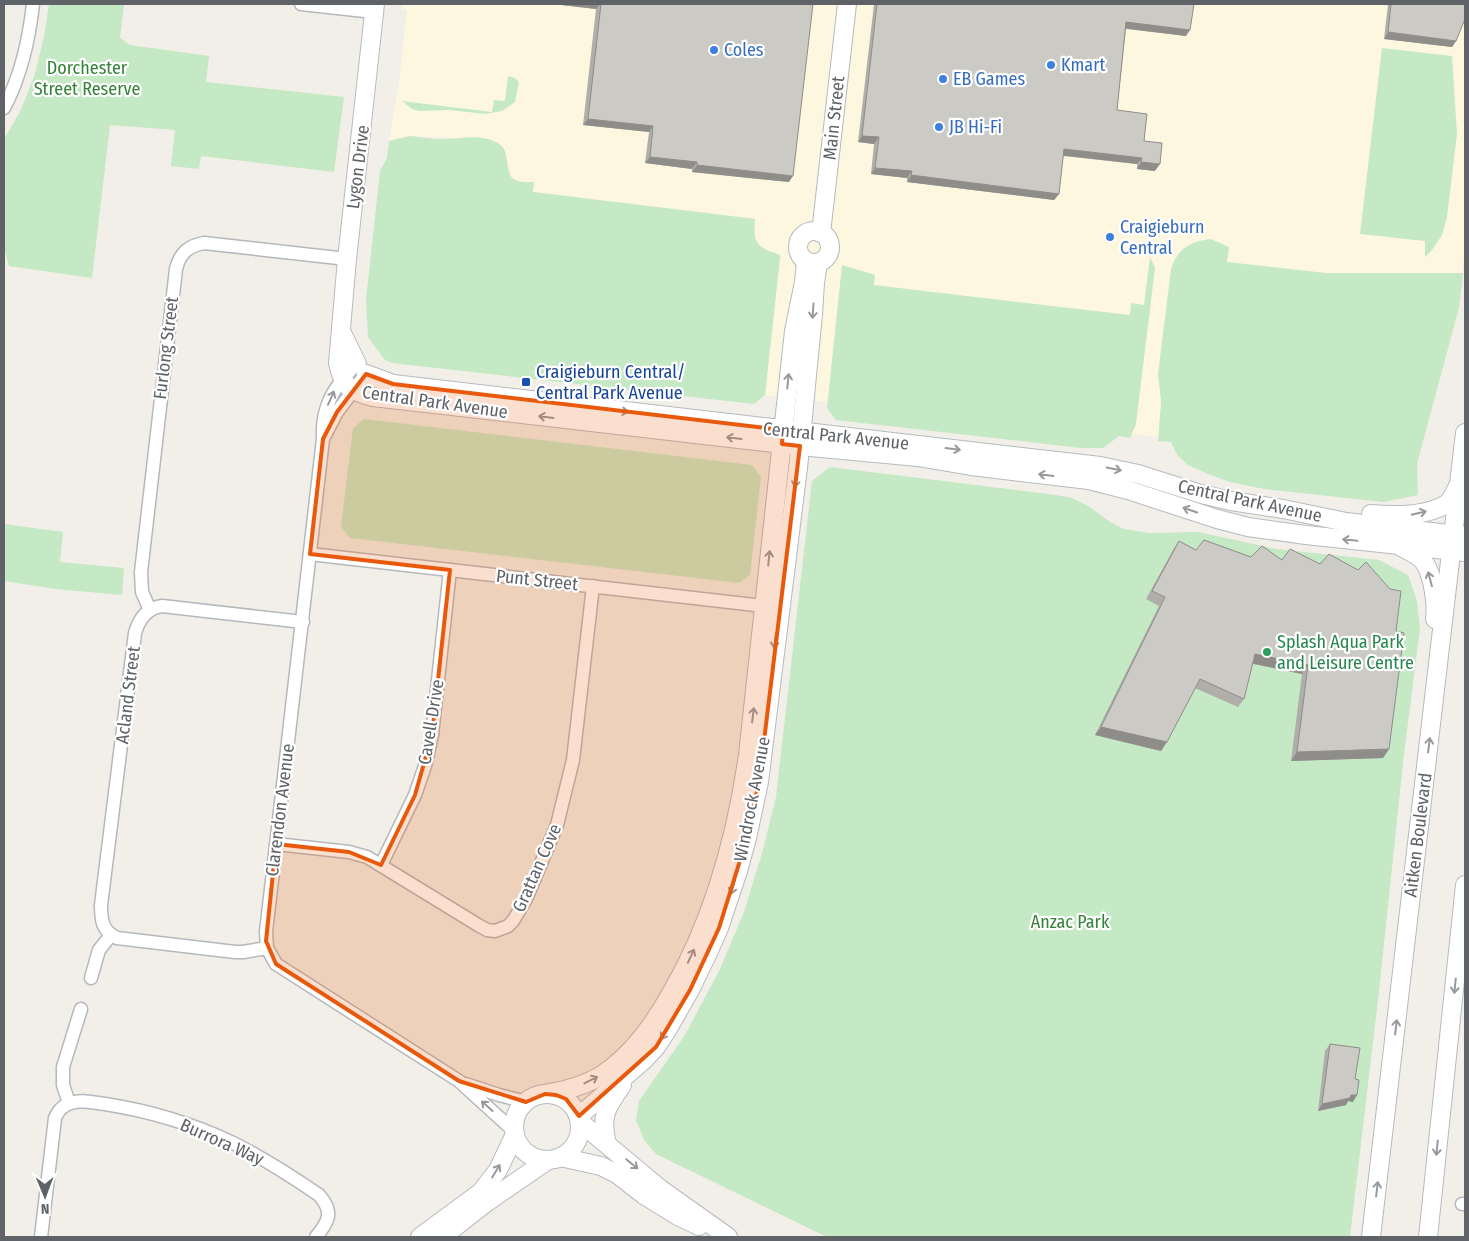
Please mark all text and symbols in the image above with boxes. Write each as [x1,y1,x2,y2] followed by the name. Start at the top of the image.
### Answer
[724,39,764,61] place label: Coles
[708,44,720,56] marker: Coles
[1061,54,1105,76] place label: Kmart
[34,57,140,100] park label: Dorchester Street Reserve
[1045,59,1057,71] marker: Kmart
[953,68,1025,90] place label: EB Games
[937,73,949,85] marker: EB Games
[819,75,849,161] street label: Main Street
[949,116,1002,138] place label: JB Hi-Fi
[933,121,945,133] marker: JB Hi-Fi
[342,124,374,210] street label: Lygon Drive
[1120,216,1205,259] place label: Craigieburn Central
[1104,231,1116,243] marker: Craigieburn Central
[149,295,183,401] street label: Furlong Street
[809,303,818,319] one-way arrow
[536,361,685,404] place label: Craigieburn Central/ Central Park Avenue
[783,374,793,390] one-way arrow
[520,376,532,388] marker: Craigieburn Central/ Central Park Avenue
[361,381,509,423] street label: Central Park Avenue
[327,391,336,406] one-way arrow
[613,406,629,416] one-way arrow
[539,412,555,422] one-way arrow
[762,417,910,455] street label: Central Park Avenue
[726,433,742,443] one-way arrow
[945,444,961,454] one-way arrow
[1106,465,1122,474] one-way arrow
[1038,470,1054,480] one-way arrow
[791,471,801,487] one-way arrow
[1176,475,1324,527] street label: Central Park Avenue
[1183,505,1199,514] one-way arrow
[1410,508,1426,517] one-way arrow
[1342,535,1358,545] one-way arrow
[764,550,774,566] one-way arrow
[495,565,579,595] street label: Punt Street
[1425,572,1435,588] one-way arrow
[1277,631,1414,674] place label: Splash Aqua Park and Leisure Centre
[770,632,780,648] one-way arrow
[111,645,145,745] street label: Acland Street
[1261,646,1273,658] marker: Splash Aqua Park and Leisure Centre
[413,678,449,766] street label: Cavell Drive
[748,707,758,723] one-way arrow
[729,735,775,863] street label: Windrock Avenue
[1424,737,1434,753] one-way arrow
[261,742,299,878] street label: Clarendon Avenue
[1399,772,1437,898] street label: Aitken Boulevard
[508,820,566,915] street label: Grattan Cove
[728,878,738,894] one-way arrow
[1031,911,1110,933] park label: Anzac Park
[687,949,696,964] one-way arrow
[1450,978,1459,994] one-way arrow
[1391,1020,1401,1036] one-way arrow
[660,1026,670,1040] one-way arrow
[583,1075,598,1084] one-way arrow
[480,1100,493,1112] one-way arrow
[177,1114,267,1170] street label: Burrora Way
[1432,1139,1442,1155] one-way arrow
[625,1158,638,1169] one-way arrow
[492,1165,502,1179] one-way arrow
[20,1171,70,1221] north arrow
[1372,1181,1382,1197] one-way arrow
[41,1200,50,1217] text: N

